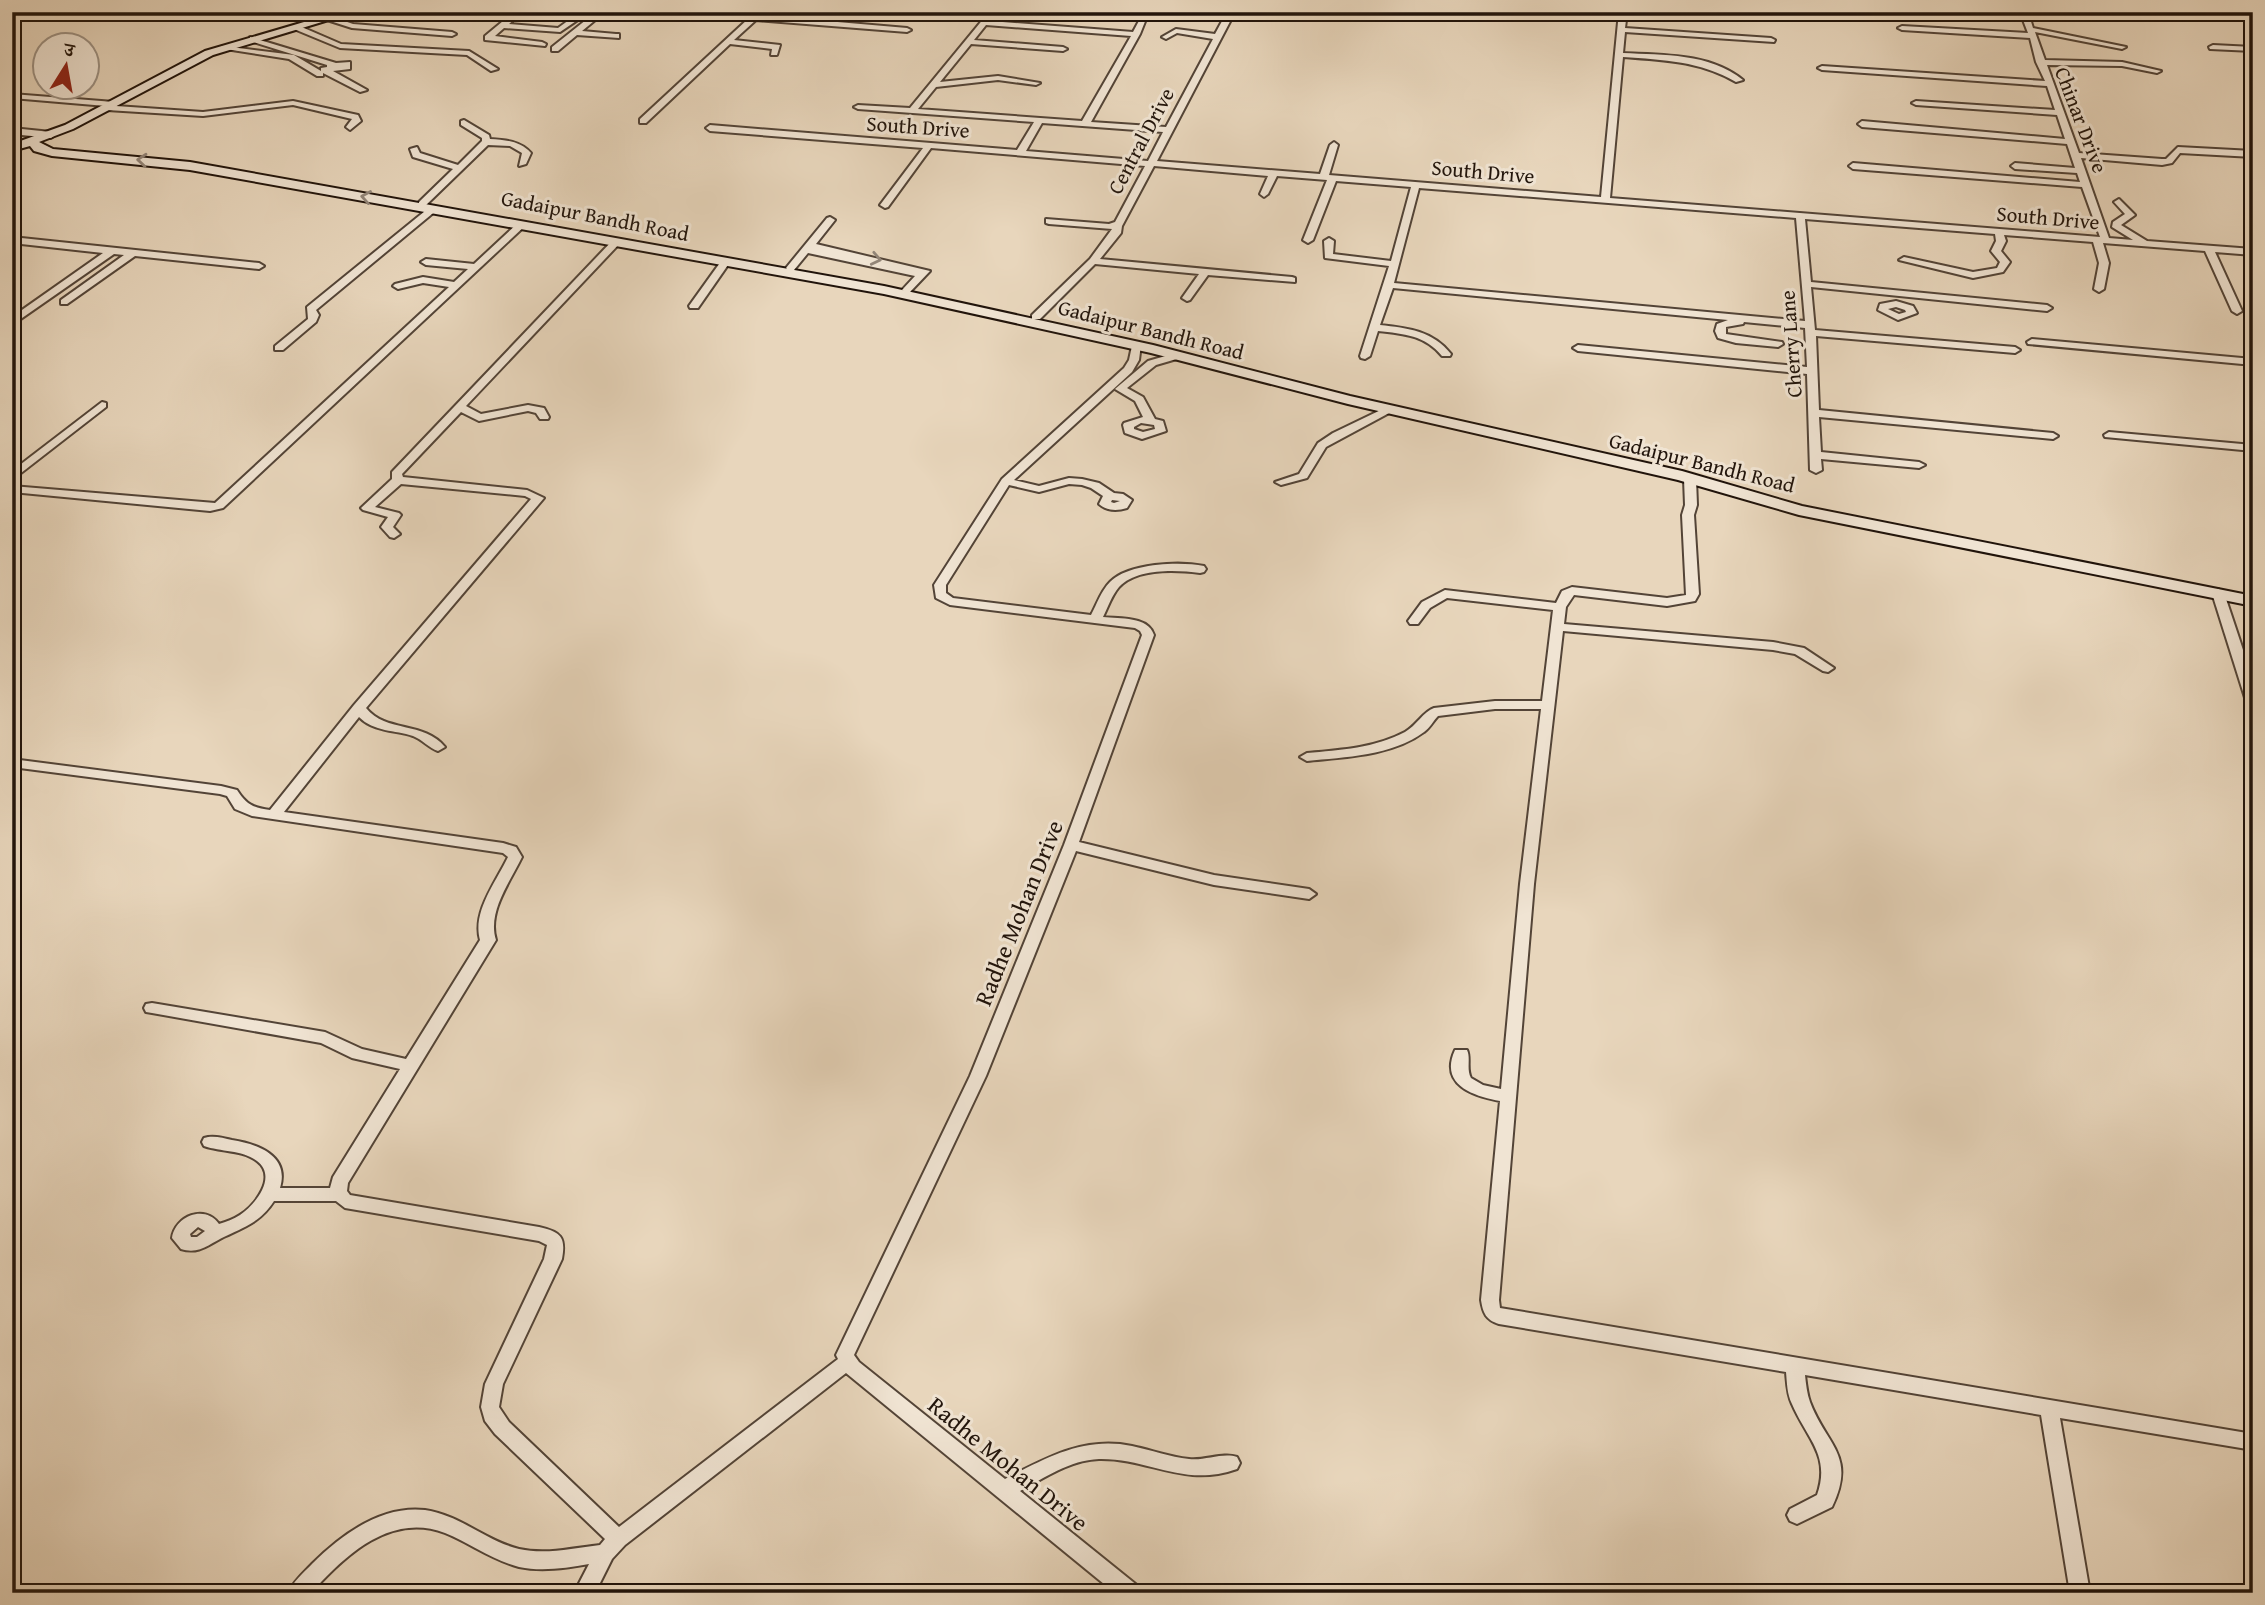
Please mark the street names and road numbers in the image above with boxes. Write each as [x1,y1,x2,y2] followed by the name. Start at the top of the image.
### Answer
[2047,62,2116,177] street label: Chinar Drive
[1100,82,1182,199] street label: Central Drive
[865,107,971,146] street label: South Drive
[1430,152,1536,191] street label: South Drive
[499,182,692,249] street label: Gadaipur Bandh Road
[1995,198,2101,237] street label: South Drive
[1771,289,1810,399] street label: Cherry Lane
[1055,291,1248,368] street label: Gadaipur Bandh Road
[1606,424,1799,501] street label: Gadaipur Bandh Road
[965,815,1072,1011] street label: Radhe Mohan Drive
[921,1388,1096,1539] street label: Radhe Mohan Drive

